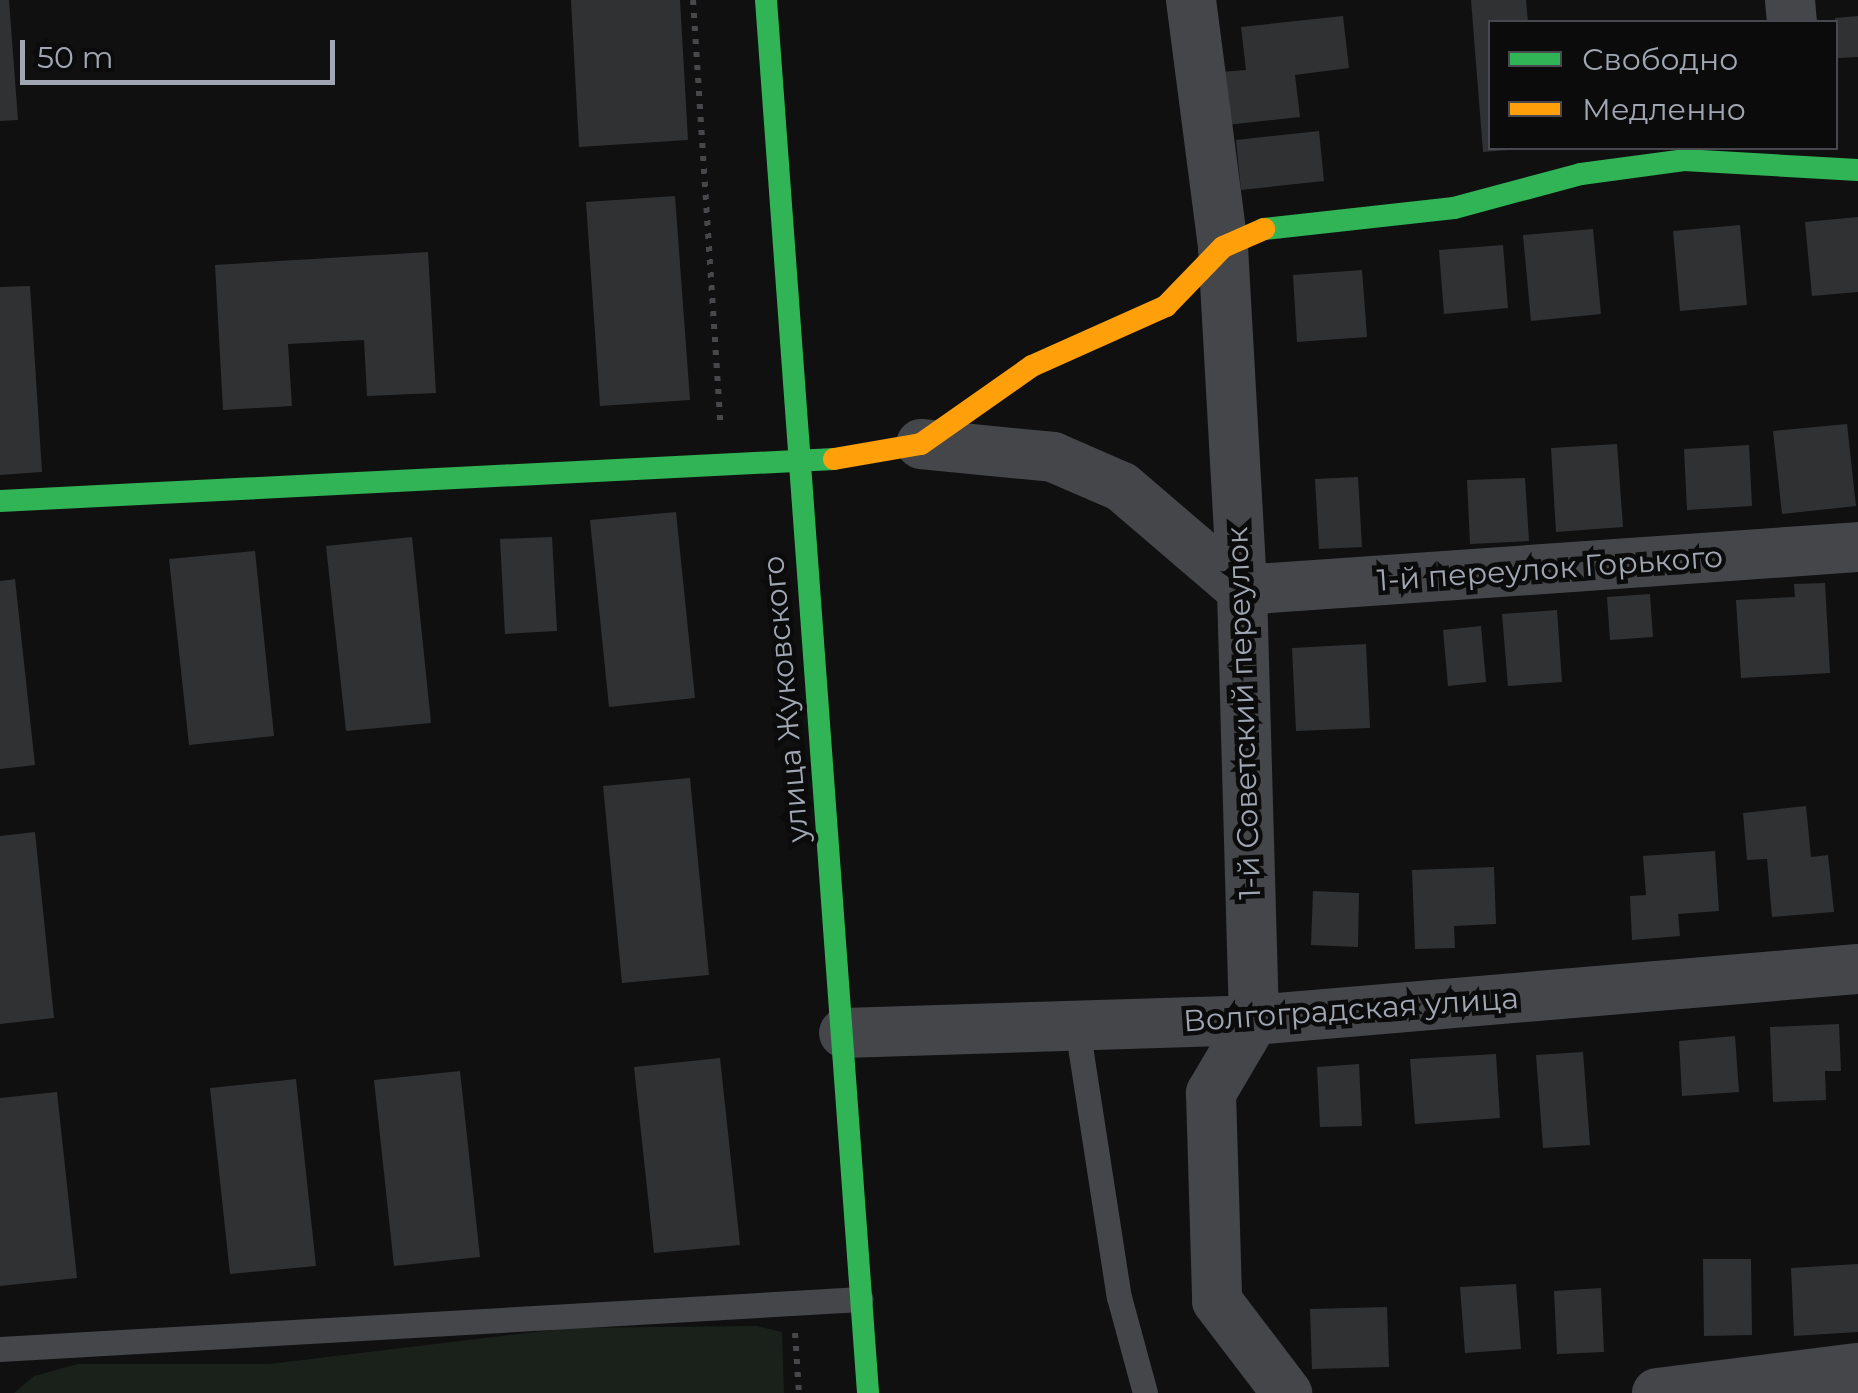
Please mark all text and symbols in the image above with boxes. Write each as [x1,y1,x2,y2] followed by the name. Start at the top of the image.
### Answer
[25,20,340,82] scale bar
[1488,20,1838,150] legend
[37,39,114,76] text: 50 m
[1582,41,1738,78] text: Свободно
[1582,91,1746,128] text: Медленно
[1220,526,1268,900] street label: 1-й Советский переулок
[1376,539,1724,599] street label: 1-й переулок Горького
[756,554,816,844] street label: улица Жуковского
[1182,980,1520,1040] street label: Волгоградская улица

